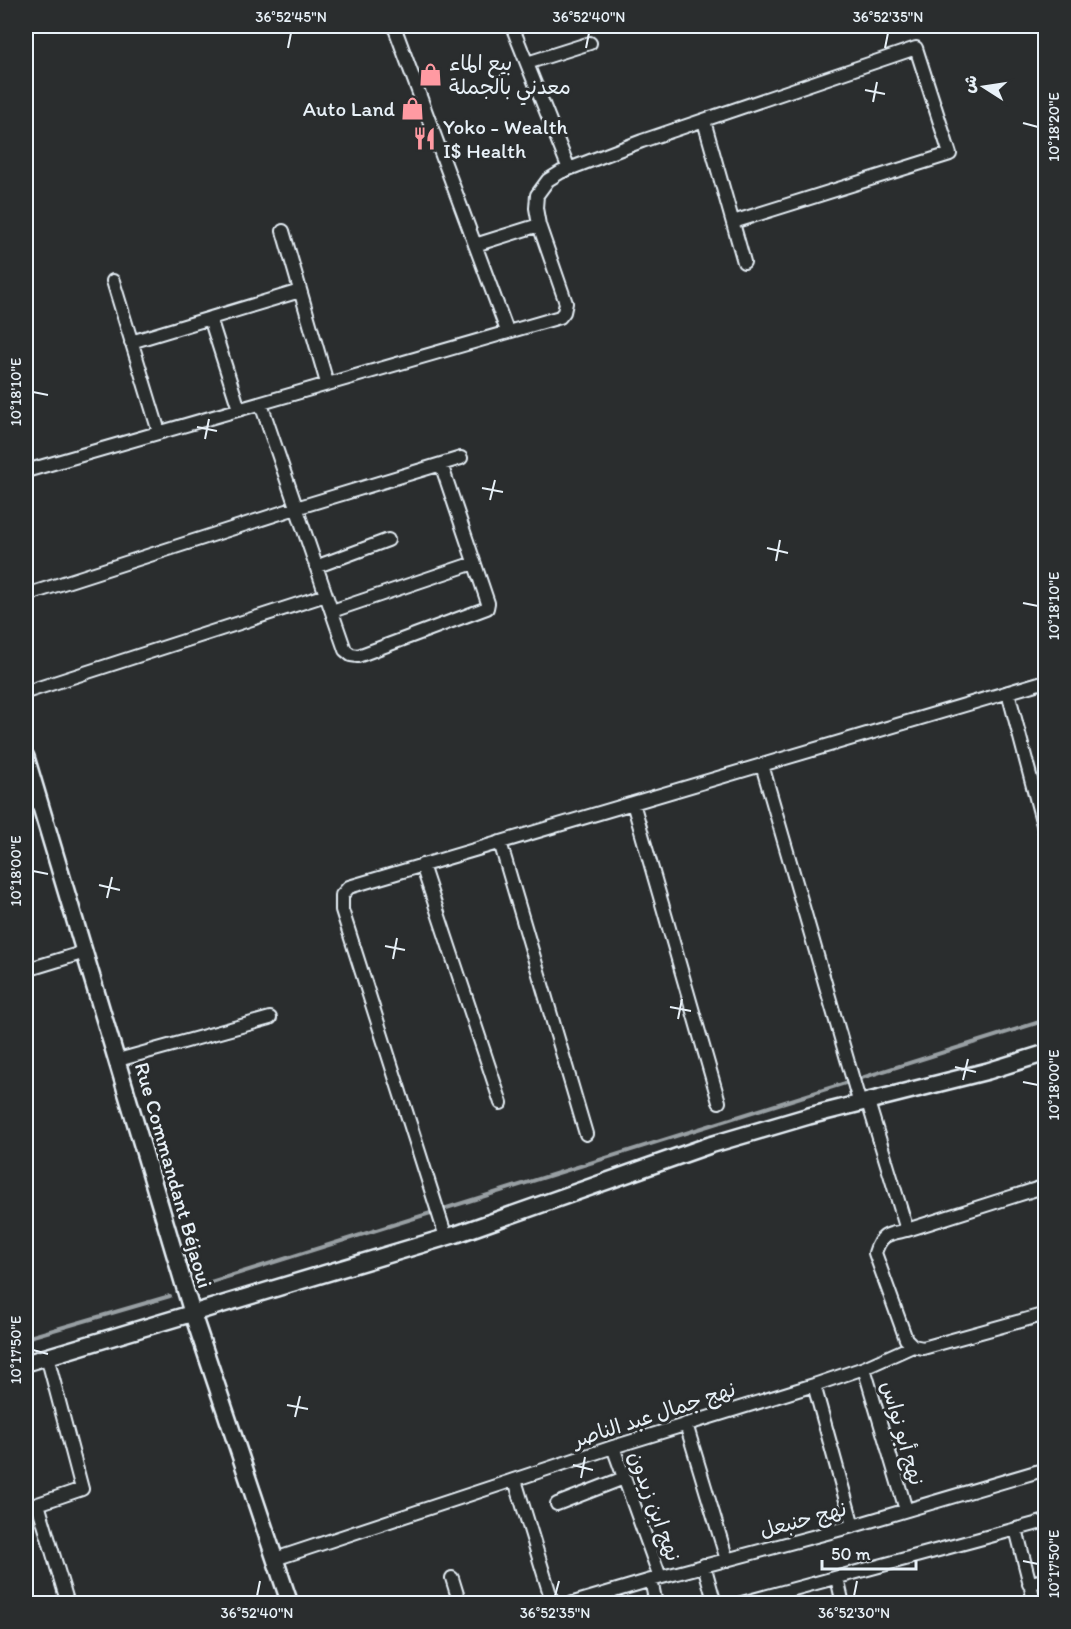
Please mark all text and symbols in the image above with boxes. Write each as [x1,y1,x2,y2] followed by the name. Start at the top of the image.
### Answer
[255,8,327,26] text: 36°52'45"N
[553,8,625,26] text: 36°52'40"N
[853,8,923,26] text: 36°52'35"N
[449,50,571,106] place label: بيع الماء معدني بالجملة
[954,57,1014,117] north arrow
[418,61,444,87] shop icon: بيع الماء معدني بالجملة
[959,73,981,95] text: ش
[1045,92,1063,162] text: 10°18'20"E
[400,95,426,121] shop icon: Auto Land
[303,96,396,121] place label: Auto Land
[443,114,568,163] place label: Yoko - Wealth I$ Health
[412,125,438,151] restaurant icon: Yoko - Wealth I$ Health
[7,358,25,426] text: 10°18'10"E
[1045,572,1063,640] text: 10°18'10"E
[7,836,25,906] text: 10°18'00"E
[1045,1050,1063,1120] text: 10°18'00"E
[130,1059,218,1291] street label: Rue Commandant Béjaoui
[7,1316,25,1384] text: 10°17'50"E
[567,1376,739,1455] street label: نهج جمال عبد الناصر
[874,1378,930,1489] street label: نهج أبو نواس
[622,1448,686,1565] street label: نهج ابن زيدون
[757,1495,850,1544] street label: نهج حنبعل
[1045,1530,1063,1598] text: 10°17'50"E
[822,1533,916,1571] scale bar
[831,1543,871,1565] text: 50 m
[221,1604,293,1622] text: 36°52'40"N
[520,1604,590,1622] text: 36°52'35"N
[818,1604,890,1622] text: 36°52'30"N

